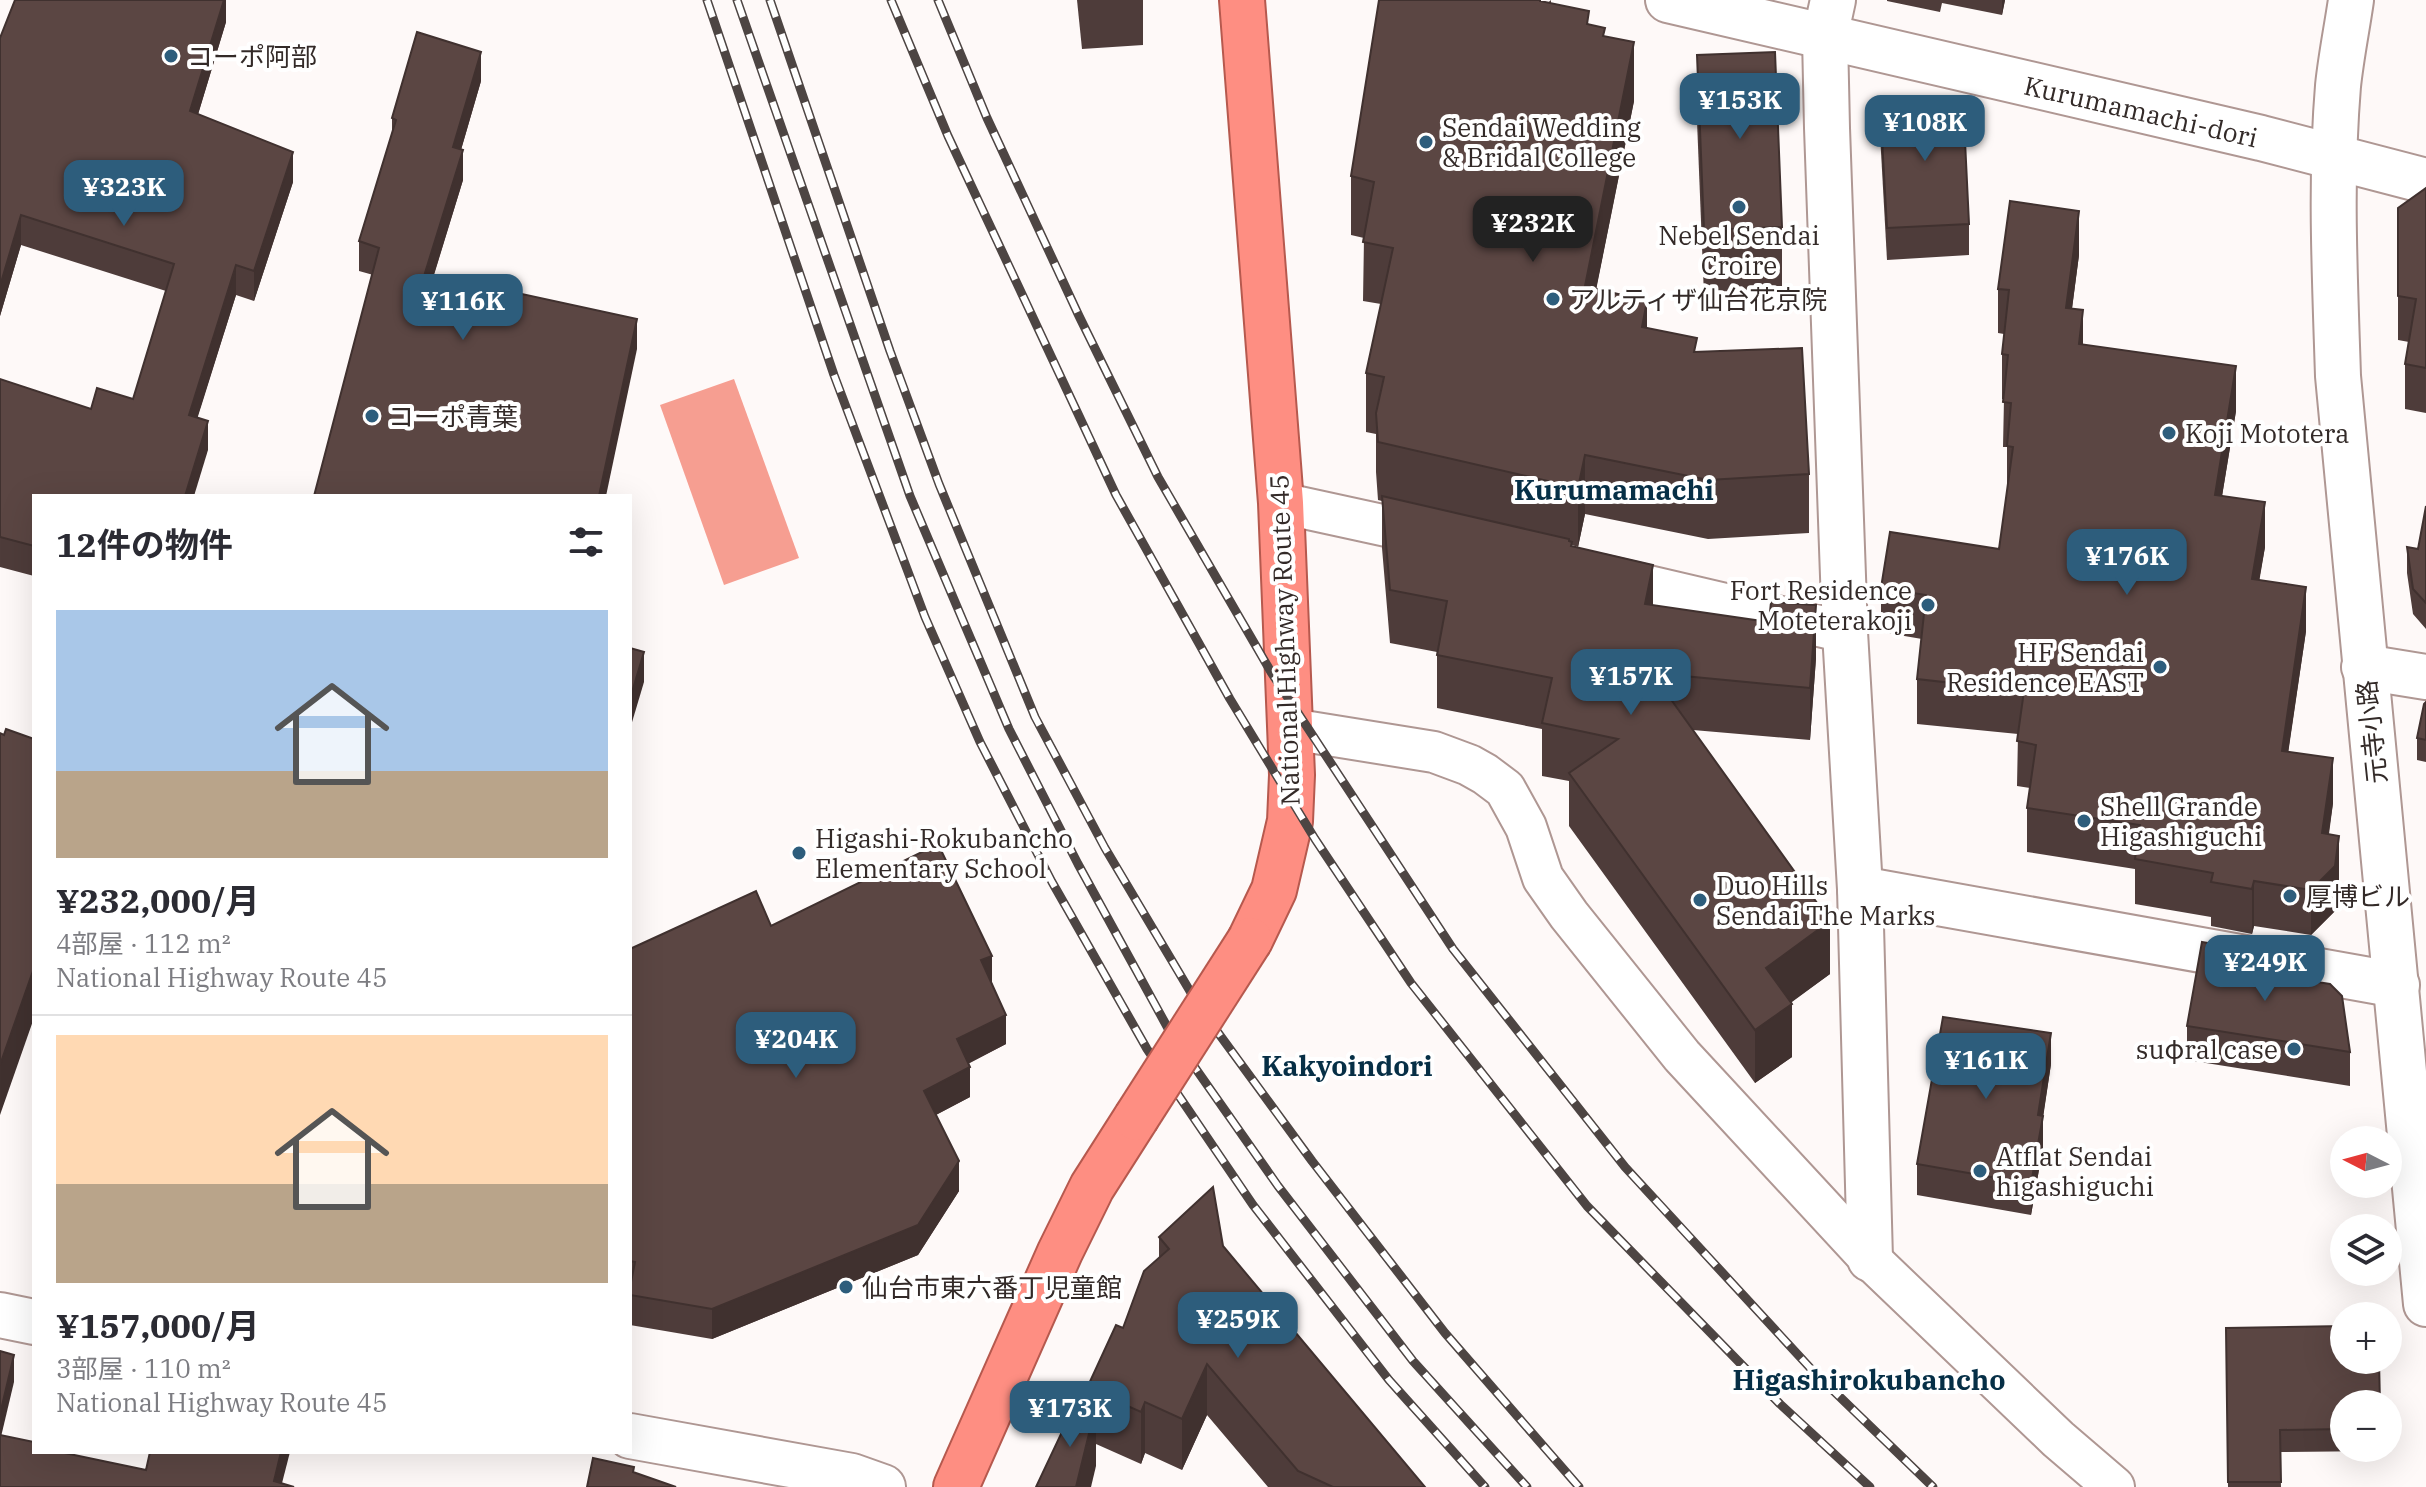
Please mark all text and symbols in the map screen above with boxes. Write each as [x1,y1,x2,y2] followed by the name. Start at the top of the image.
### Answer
[187,39,317,73] place label: コーポ阿部
[162,47,180,65] marker: コーポ阿部
[2021,68,2261,154] street label: Kurumamachi-dori
[1684,73,1796,141] pin: ¥153K
[1698,82,1782,116] text: ¥153K
[1869,95,1981,163] pin: ¥108K
[1883,104,1967,138] text: ¥108K
[1442,110,1641,174] place label: Sendai Wedding & Bridal College
[1417,133,1435,151] marker: Sendai Wedding & Bridal College
[68,160,180,228] pin: ¥323K
[82,169,166,203] text: ¥323K
[1477,196,1589,264] pin: ¥232K
[1730,198,1748,216] marker: Nebel Sendai Croire
[1491,205,1575,239] text: ¥232K
[1658,218,1820,282] place label: Nebel Sendai Croire
[407,274,519,342] pin: ¥116K
[1569,282,1827,316] place label: アルティザ仙台花京院
[421,283,505,317] text: ¥116K
[1544,290,1562,308] marker: アルティザ仙台花京院
[388,399,518,433] place label: コーポ青葉
[363,407,381,425] marker: コーポ青葉
[2185,416,2350,450] place label: Koji Mototera
[2160,424,2178,442] marker: Koji Mototera
[1514,471,1714,508] district label: Kurumamachi
[1261,474,1307,806] street label: National Highway Route 45
[564,520,608,564] icon: filters
[56,522,233,566] text: 12件の物件
[2071,529,2183,597] pin: ¥176K
[2085,538,2169,572] text: ¥176K
[1730,573,1912,637] place label: Fort Residence Moteterakoji
[1919,596,1937,614] marker: Fort Residence Moteterakoji
[1946,635,2144,699] place label: HF Sendai Residence EAST
[1575,649,1687,717] pin: ¥157K
[1589,658,1673,692] text: ¥157K
[2151,658,2169,676] marker: HF Sendai Residence EAST
[260,662,404,806] icon: home
[2349,679,2393,785] street label: 元寺小路
[2100,789,2262,853] place label: Shell Grande Higashiguchi
[2075,812,2093,830] marker: Shell Grande Higashiguchi
[815,821,1073,885] place label: Higashi-Rokubancho Elementary School
[790,844,808,862] marker: Higashi-Rokubancho Elementary School
[1716,868,1935,932] place label: Duo Hills Sendai The Marks
[56,878,260,922] text: ¥232,000/月
[2306,879,2410,913] place label: 厚博ビル
[2281,887,2299,905] marker: 厚博ビル
[1691,891,1709,909] marker: Duo Hills Sendai The Marks
[56,926,231,960] text: 4部屋 · 112 m²
[2209,935,2321,1003] pin: ¥249K
[2223,944,2307,978] text: ¥249K
[56,960,388,994] text: National Highway Route 45
[740,1012,852,1080] pin: ¥204K
[754,1021,838,1055] text: ¥204K
[2136,1032,2278,1066] place label: suφral case
[1930,1033,2042,1101] pin: ¥161K
[2285,1040,2303,1058] marker: suφral case
[1944,1042,2028,1076] text: ¥161K
[1261,1047,1433,1084] district label: Kakyoindori
[260,1087,404,1231] icon: home
[2330,1126,2402,1198] north arrow
[2330,1126,2402,1462] map controls
[1996,1139,2154,1203] place label: Atflat Sendai higashiguchi
[1971,1162,1989,1180] marker: Atflat Sendai higashiguchi
[2330,1214,2402,1286] button: layers
[862,1270,1122,1304] place label: 仙台市東六番丁児童館
[837,1278,855,1296] marker: 仙台市東六番丁児童館
[1182,1292,1294,1360] pin: ¥259K
[1196,1301,1280,1335] text: ¥259K
[2330,1302,2402,1374] button: +
[56,1303,260,1347] text: ¥157,000/月
[56,1351,231,1385] text: 3部屋 · 110 m²
[1732,1361,2006,1398] district label: Higashirokubancho
[1014,1381,1126,1449] pin: ¥173K
[56,1385,388,1419] text: National Highway Route 45
[1028,1390,1112,1424] text: ¥173K
[2330,1390,2402,1462] button: −

